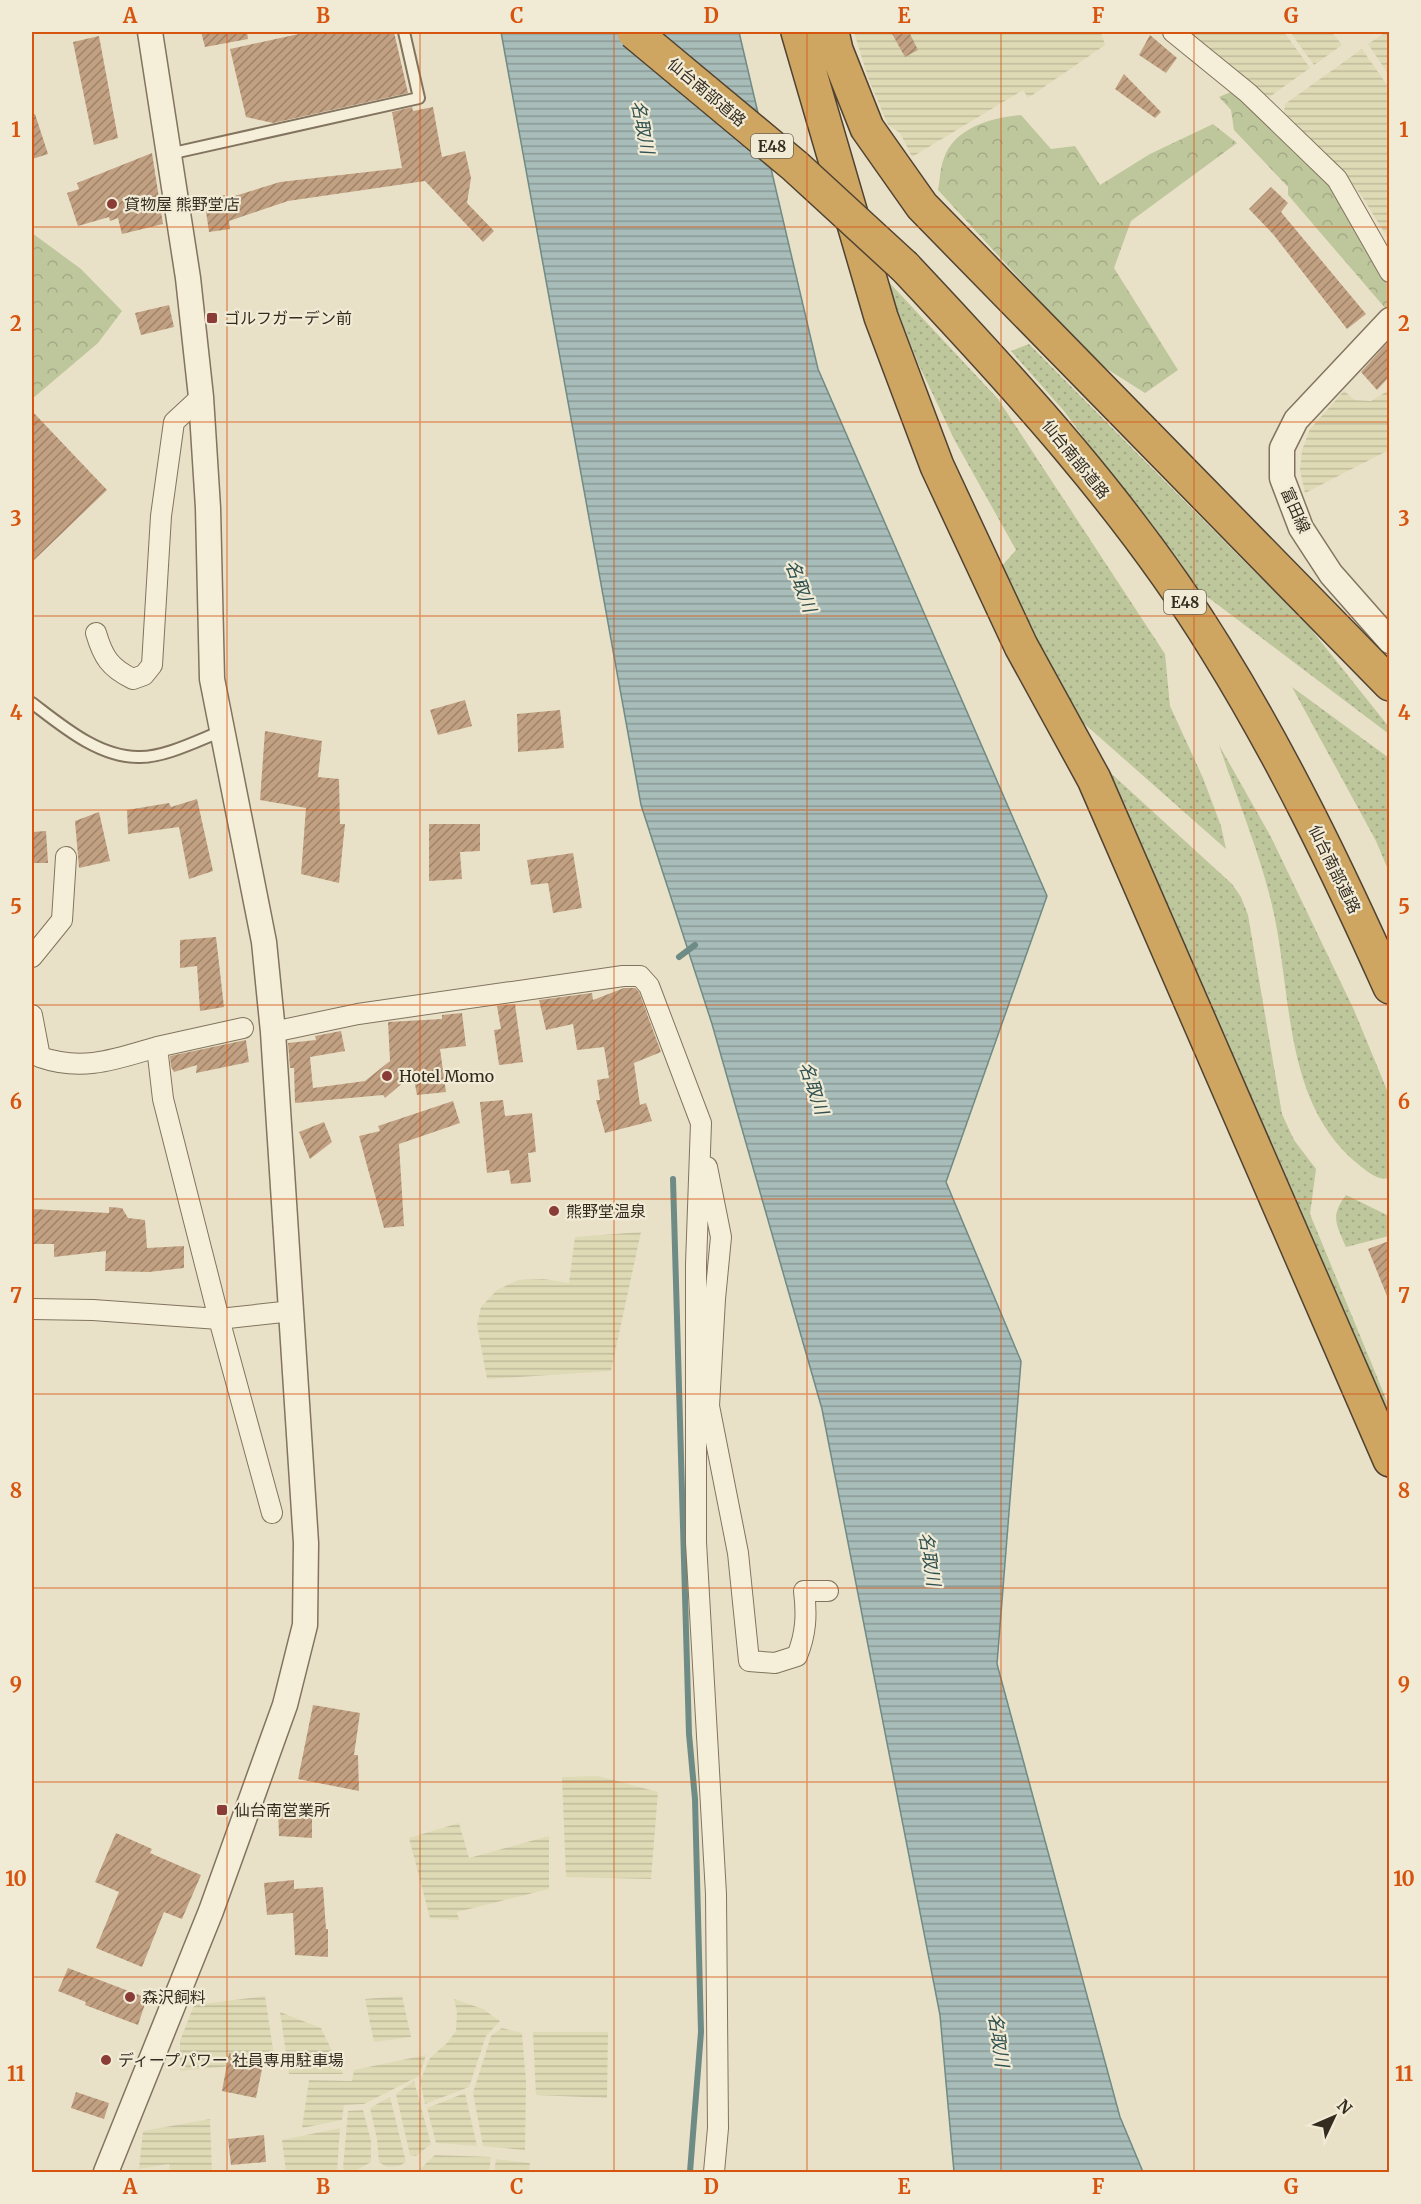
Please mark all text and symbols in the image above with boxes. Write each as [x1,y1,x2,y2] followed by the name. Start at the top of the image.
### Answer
[122,3,138,28] text: A
[316,3,330,28] text: B
[510,3,524,28] text: C
[703,3,719,28] text: D
[897,3,911,28] text: E
[1092,3,1105,28] text: F
[1284,3,1299,28] text: G
[664,53,750,131] street label: 仙台南部道路
[627,98,660,158] water label: 名取川
[11,117,21,142] text: 1
[1399,117,1409,142] text: 1
[751,134,793,158] road number: E48
[124,194,240,214] place label: 貸物屋 熊野堂店
[105,197,119,211] marker: 貸物屋 熊野堂店
[224,308,352,328] place label: ゴルフガーデン前
[10,311,22,336] text: 2
[205,311,219,325] marker: ゴルフガーデン前
[1398,311,1410,336] text: 2
[1038,415,1114,503] street label: 仙台南部道路
[1277,484,1315,536] street label: 富田線
[10,506,22,531] text: 3
[1398,506,1410,531] text: 3
[781,557,822,617] water label: 名取川
[1164,590,1206,614] road number: E48
[10,700,23,725] text: 4
[1398,700,1411,725] text: 4
[1305,821,1365,917] street label: 仙台南部道路
[10,894,22,919] text: 5
[1398,894,1410,919] text: 5
[794,1059,834,1119] water label: 名取川
[399,1066,494,1086] place label: Hotel Momo
[380,1069,394,1083] marker: Hotel Momo
[10,1089,22,1114] text: 6
[1398,1089,1410,1114] text: 6
[566,1201,646,1221] place label: 熊野堂温泉
[547,1204,561,1218] marker: 熊野堂温泉
[10,1283,22,1308] text: 7
[1398,1283,1410,1308] text: 7
[10,1478,22,1503] text: 8
[1398,1478,1410,1503] text: 8
[914,1531,946,1589] water label: 名取川
[10,1672,22,1697] text: 9
[1398,1672,1410,1697] text: 9
[234,1800,330,1820] place label: 仙台南営業所
[215,1803,229,1817] marker: 仙台南営業所
[5,1866,27,1891] text: 10
[1393,1866,1415,1891] text: 10
[142,1987,206,2007] place label: 森沢飼料
[123,1990,137,2004] marker: 森沢飼料
[984,2012,1014,2070] water label: 名取川
[118,2050,344,2070] place label: ディープパワー 社員専用駐車場
[99,2053,113,2067] marker: ディープパワー 社員専用駐車場
[7,2061,25,2086] text: 11
[1395,2061,1413,2086] text: 11
[1304,2087,1364,2147] north arrow
[1333,2095,1357,2118] text: N
[122,2174,138,2199] text: A
[316,2174,330,2199] text: B
[510,2174,524,2199] text: C
[703,2174,719,2199] text: D
[897,2174,911,2199] text: E
[1092,2174,1105,2199] text: F
[1284,2174,1299,2199] text: G

